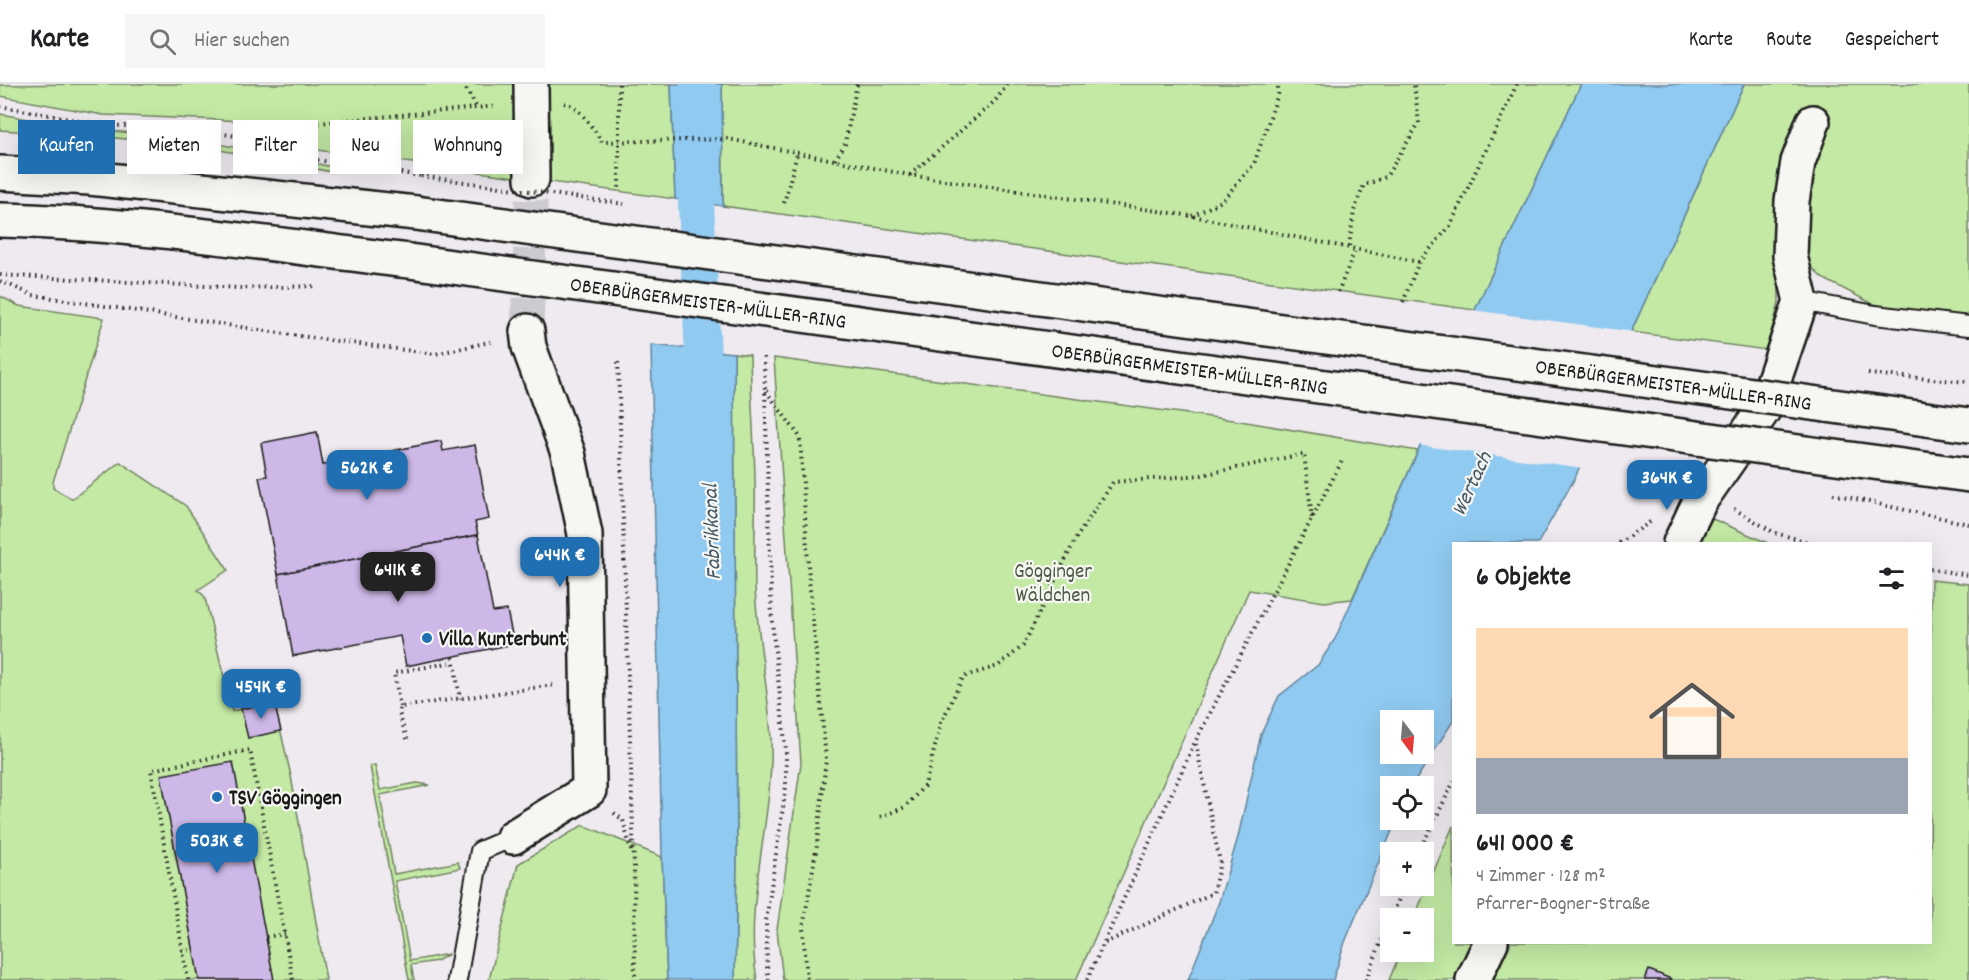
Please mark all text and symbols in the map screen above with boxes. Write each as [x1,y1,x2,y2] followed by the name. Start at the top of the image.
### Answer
[125,14,545,68] search box
[30,21,89,61] text: Karte
[146,25,179,58] icon: search
[194,26,290,57] text: Hier suchen
[1689,26,1733,56] text: Karte
[1766,26,1812,56] text: Route
[1845,26,1939,56] text: Gespeichert
[18,120,115,174] chip: Kaufen
[127,120,221,174] chip: Mieten
[233,120,318,174] chip: Filter
[330,120,401,174] chip: Neu
[413,120,523,174] chip: Wohnung
[568,271,848,339] street label: OBERBÜRGERMEISTER-MÜLLER-RING
[1049,337,1329,405] street label: OBERBÜRGERMEISTER-MÜLLER-RING
[1533,354,1813,421] street label: OBERBÜRGERMEISTER-MÜLLER-RING
[1445,446,1502,522] water label: Wertach
[318,450,416,501] pin: 562K €
[341,455,393,483] text: 562K €
[1618,460,1716,511] pin: 364K €
[1641,465,1693,493] text: 364K €
[696,482,731,580] water label: Fabrikkanal
[511,537,609,588] pin: 644K €
[534,542,586,570] text: 644K €
[349,552,447,603] pin: 641K €
[374,557,422,585] text: 641K €
[1014,558,1092,612] park label: Gögginger Wäldchen
[1476,560,1571,597] text: 6 Objekte
[1875,562,1908,595] icon: filters
[439,626,567,656] place label: Villa Kunterbunt
[420,631,434,645] marker: Villa Kunterbunt
[1638,667,1746,775] icon: home
[212,669,310,720] pin: 454K €
[236,674,286,702] text: 454K €
[1380,710,1434,764] north arrow
[1380,710,1434,962] map controls
[1380,776,1434,830] button: locate
[229,785,342,815] place label: TSV Göggingen
[210,790,224,804] marker: TSV Göggingen
[168,823,266,874] pin: 503K €
[1476,826,1574,863] text: 641 000 €
[190,828,244,856] text: 503K €
[1380,842,1434,896] button: +
[1476,863,1606,891] text: 4 Zimmer · 128 m²
[1476,891,1650,919] text: Pfarrer-Bogner-Straße
[1380,908,1434,962] button: −

